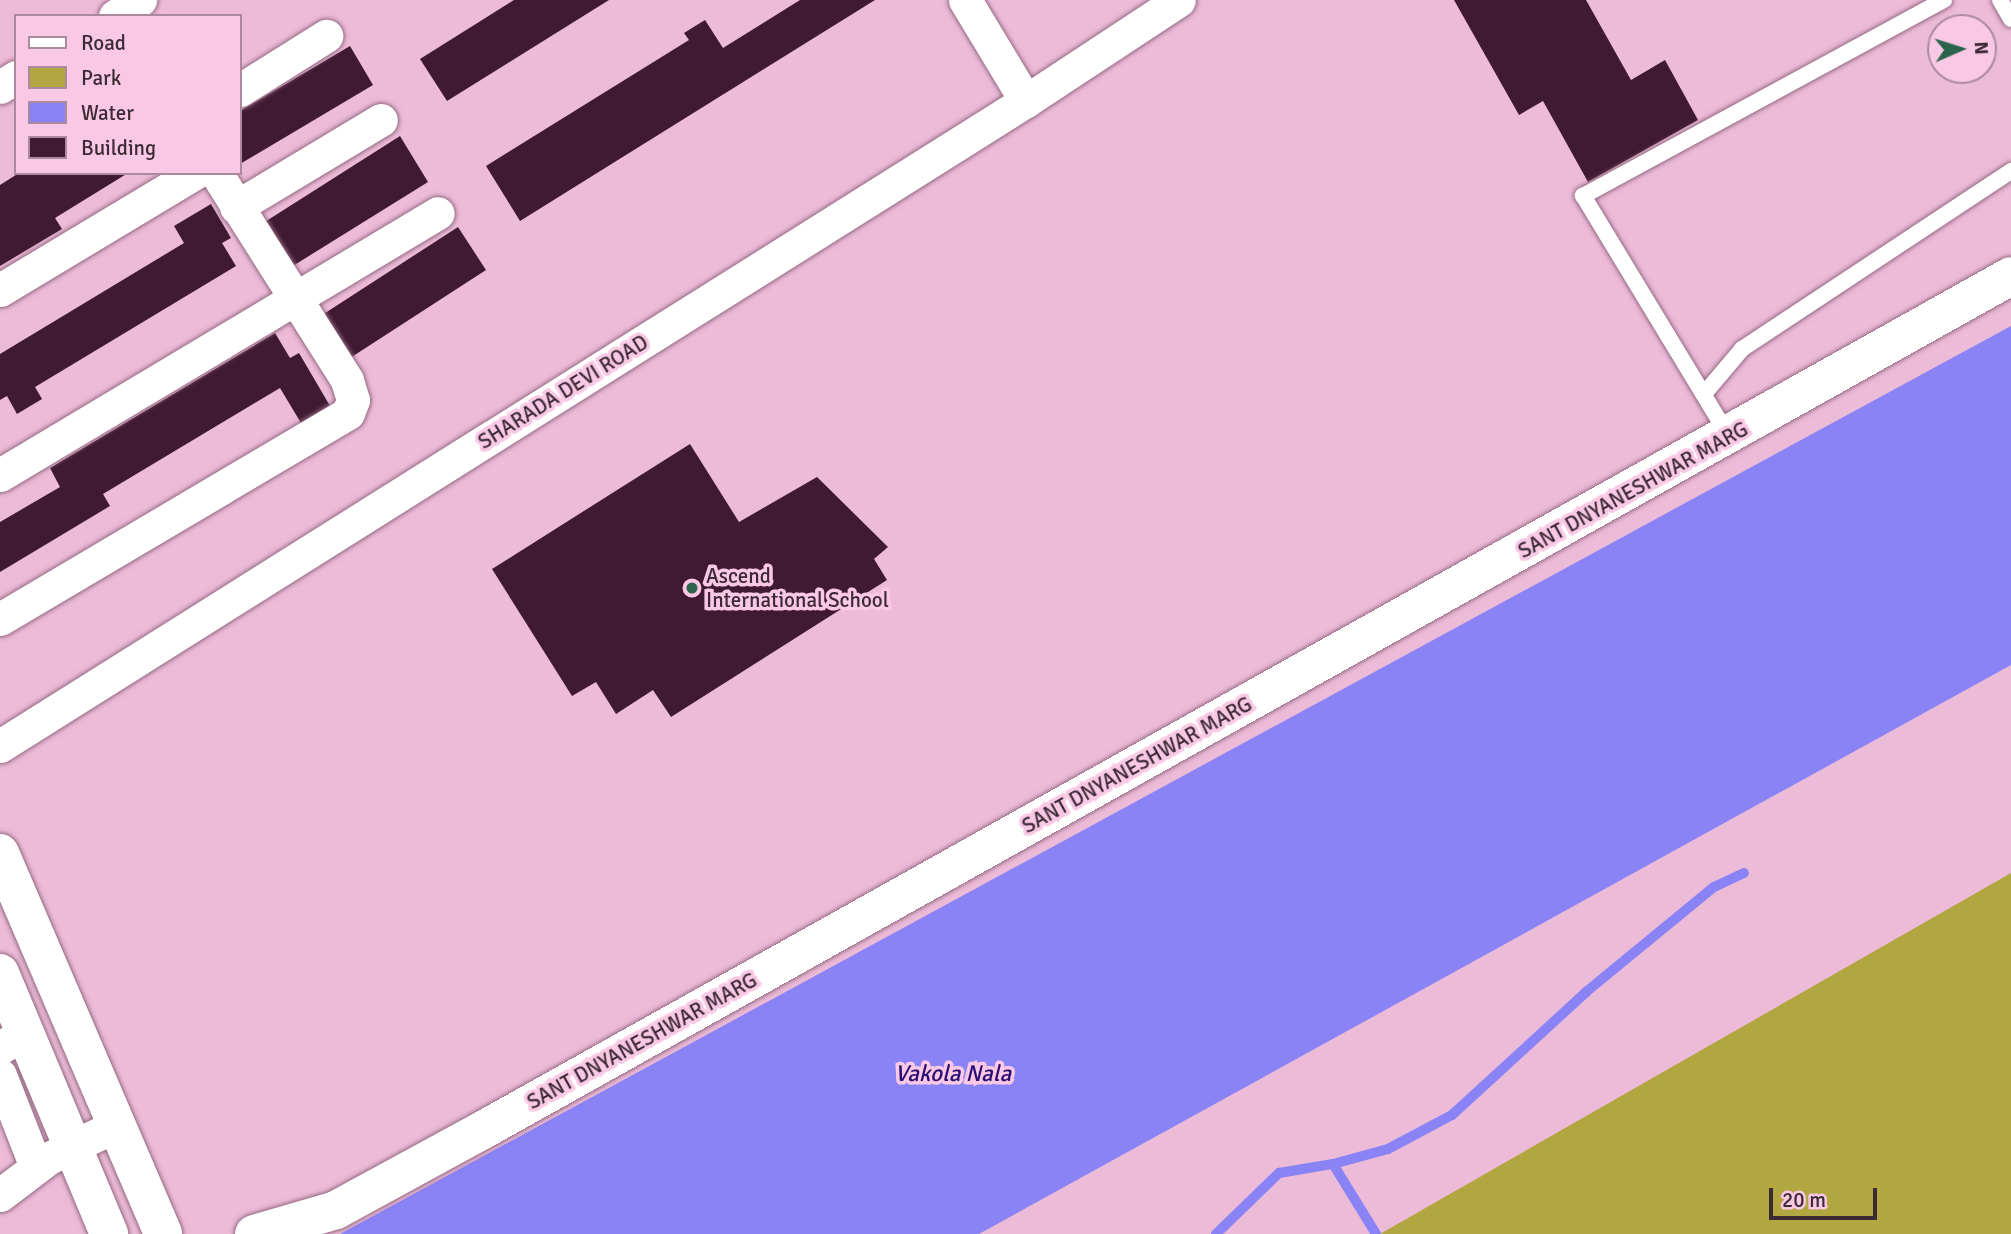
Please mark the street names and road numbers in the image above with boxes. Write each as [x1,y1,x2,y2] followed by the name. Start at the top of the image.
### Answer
[473,330,653,454] street label: SHARADA DEVI ROAD
[1514,416,1752,564] street label: SANT DNYANESHWAR MARG
[1018,691,1256,839] street label: SANT DNYANESHWAR MARG
[523,967,761,1115] street label: SANT DNYANESHWAR MARG

